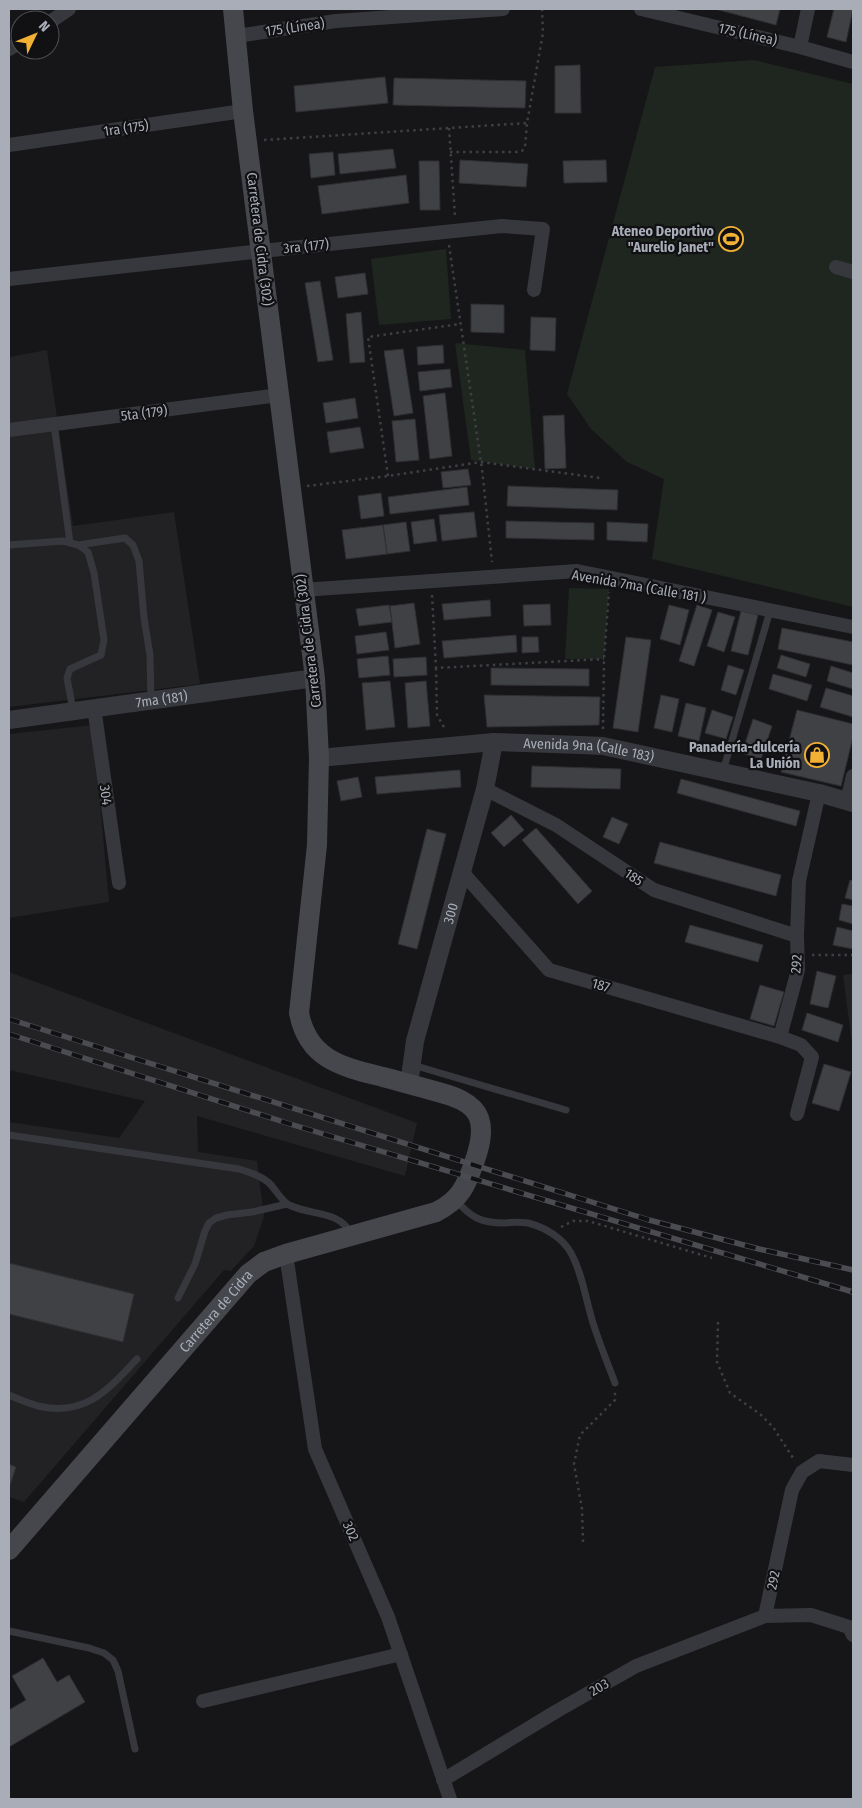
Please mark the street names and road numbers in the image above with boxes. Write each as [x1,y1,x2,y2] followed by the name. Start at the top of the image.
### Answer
[264,15,326,40] street label: 175 (Línea)
[717,20,779,49] street label: 175 (Línea)
[102,117,150,140] street label: 1ra (175)
[243,171,276,307] street label: Carretera de Cidra (302)
[282,236,330,257] street label: 3ra (177)
[120,402,168,425] street label: 5ta (179)
[571,566,707,607] street label: Avenida 7ma (Calle 181 )
[292,573,325,709] street label: Carretera de Cidra (302)
[135,688,189,712] street label: 7ma (181)
[523,735,656,766] street label: Avenida 9na (Calle 183)
[96,784,115,807] street label: 304
[621,865,646,890] street label: 185
[440,901,462,926] street label: 300
[787,954,806,974] street label: 292
[590,975,612,996] street label: 187
[176,1267,257,1356] street label: Carretera de Cidra
[339,1519,362,1544] street label: 302
[763,1569,784,1591] street label: 292
[586,1675,612,1700] street label: 203

